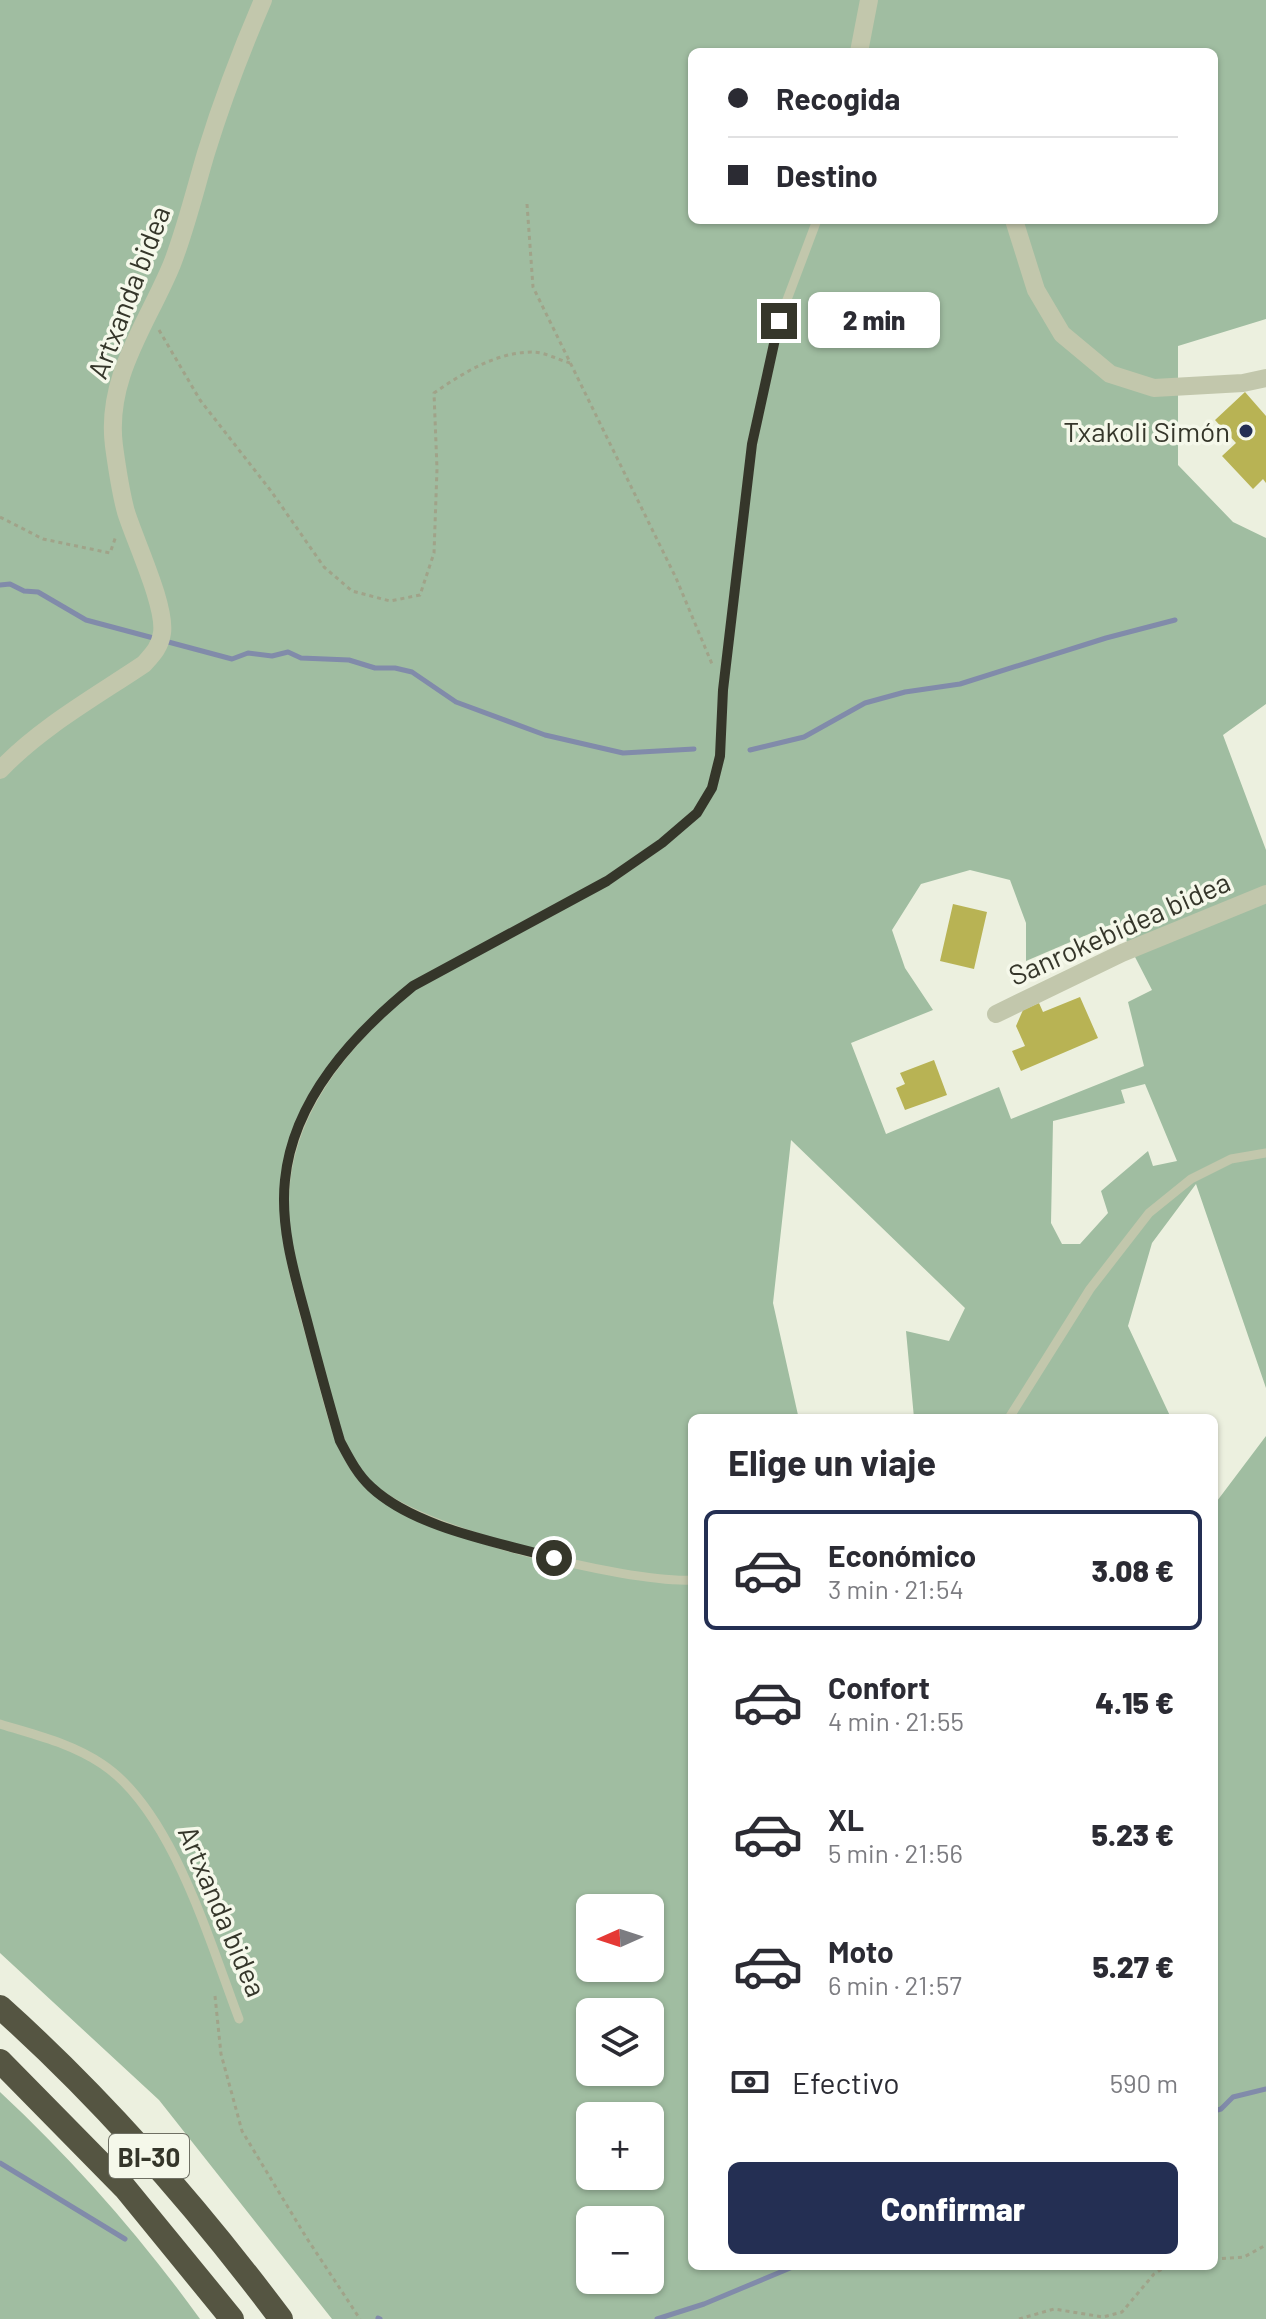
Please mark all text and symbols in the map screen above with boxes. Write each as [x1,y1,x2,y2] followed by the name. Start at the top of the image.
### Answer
[776,80,900,116] text: Recogida
[776,157,878,193] text: Destino
[79,201,177,383] street label: Artxanda bidea
[807,293,939,349] callout: 2 min
[761,303,797,339] route end
[843,304,905,335] text: 2 min
[1063,414,1230,448] place label: Txakoli Simón
[1237,422,1255,440] marker: Txakoli Simón
[1003,864,1235,992] street label: Sanrokebidea bidea
[728,1440,936,1483] text: Elige un viaje
[732,1534,804,1606] icon: car
[828,1537,976,1573] text: Económico
[536,1540,572,1576] route start
[1092,1552,1174,1588] text: 3.08 €
[828,1573,964,1604] text: 3 min · 21:54
[732,1666,804,1738] icon: car
[828,1669,930,1705] text: Confort
[1095,1684,1174,1720] text: 4.15 €
[828,1705,964,1736] text: 4 min · 21:55
[732,1798,804,1870] icon: car
[828,1801,864,1837] text: XL
[1092,1816,1174,1852] text: 5.23 €
[172,1820,274,2002] street label: Artxanda bidea
[828,1837,963,1868] text: 5 min · 21:56
[576,1894,664,1982] north arrow
[576,1894,664,2294] map controls
[732,1930,804,2002] icon: car
[828,1933,894,1969] text: Moto
[1092,1948,1174,1984] text: 5.27 €
[828,1969,962,2000] text: 6 min · 21:57
[576,1998,664,2086] button: layers
[728,2060,772,2104] icon: cash
[792,2064,900,2100] text: Efectivo
[1110,2067,1178,2098] text: 590 m
[576,2102,664,2190] button: +
[109,2134,189,2178] road number: BI-30
[728,2162,1178,2254] button: Confirmar
[576,2206,664,2294] button: −

